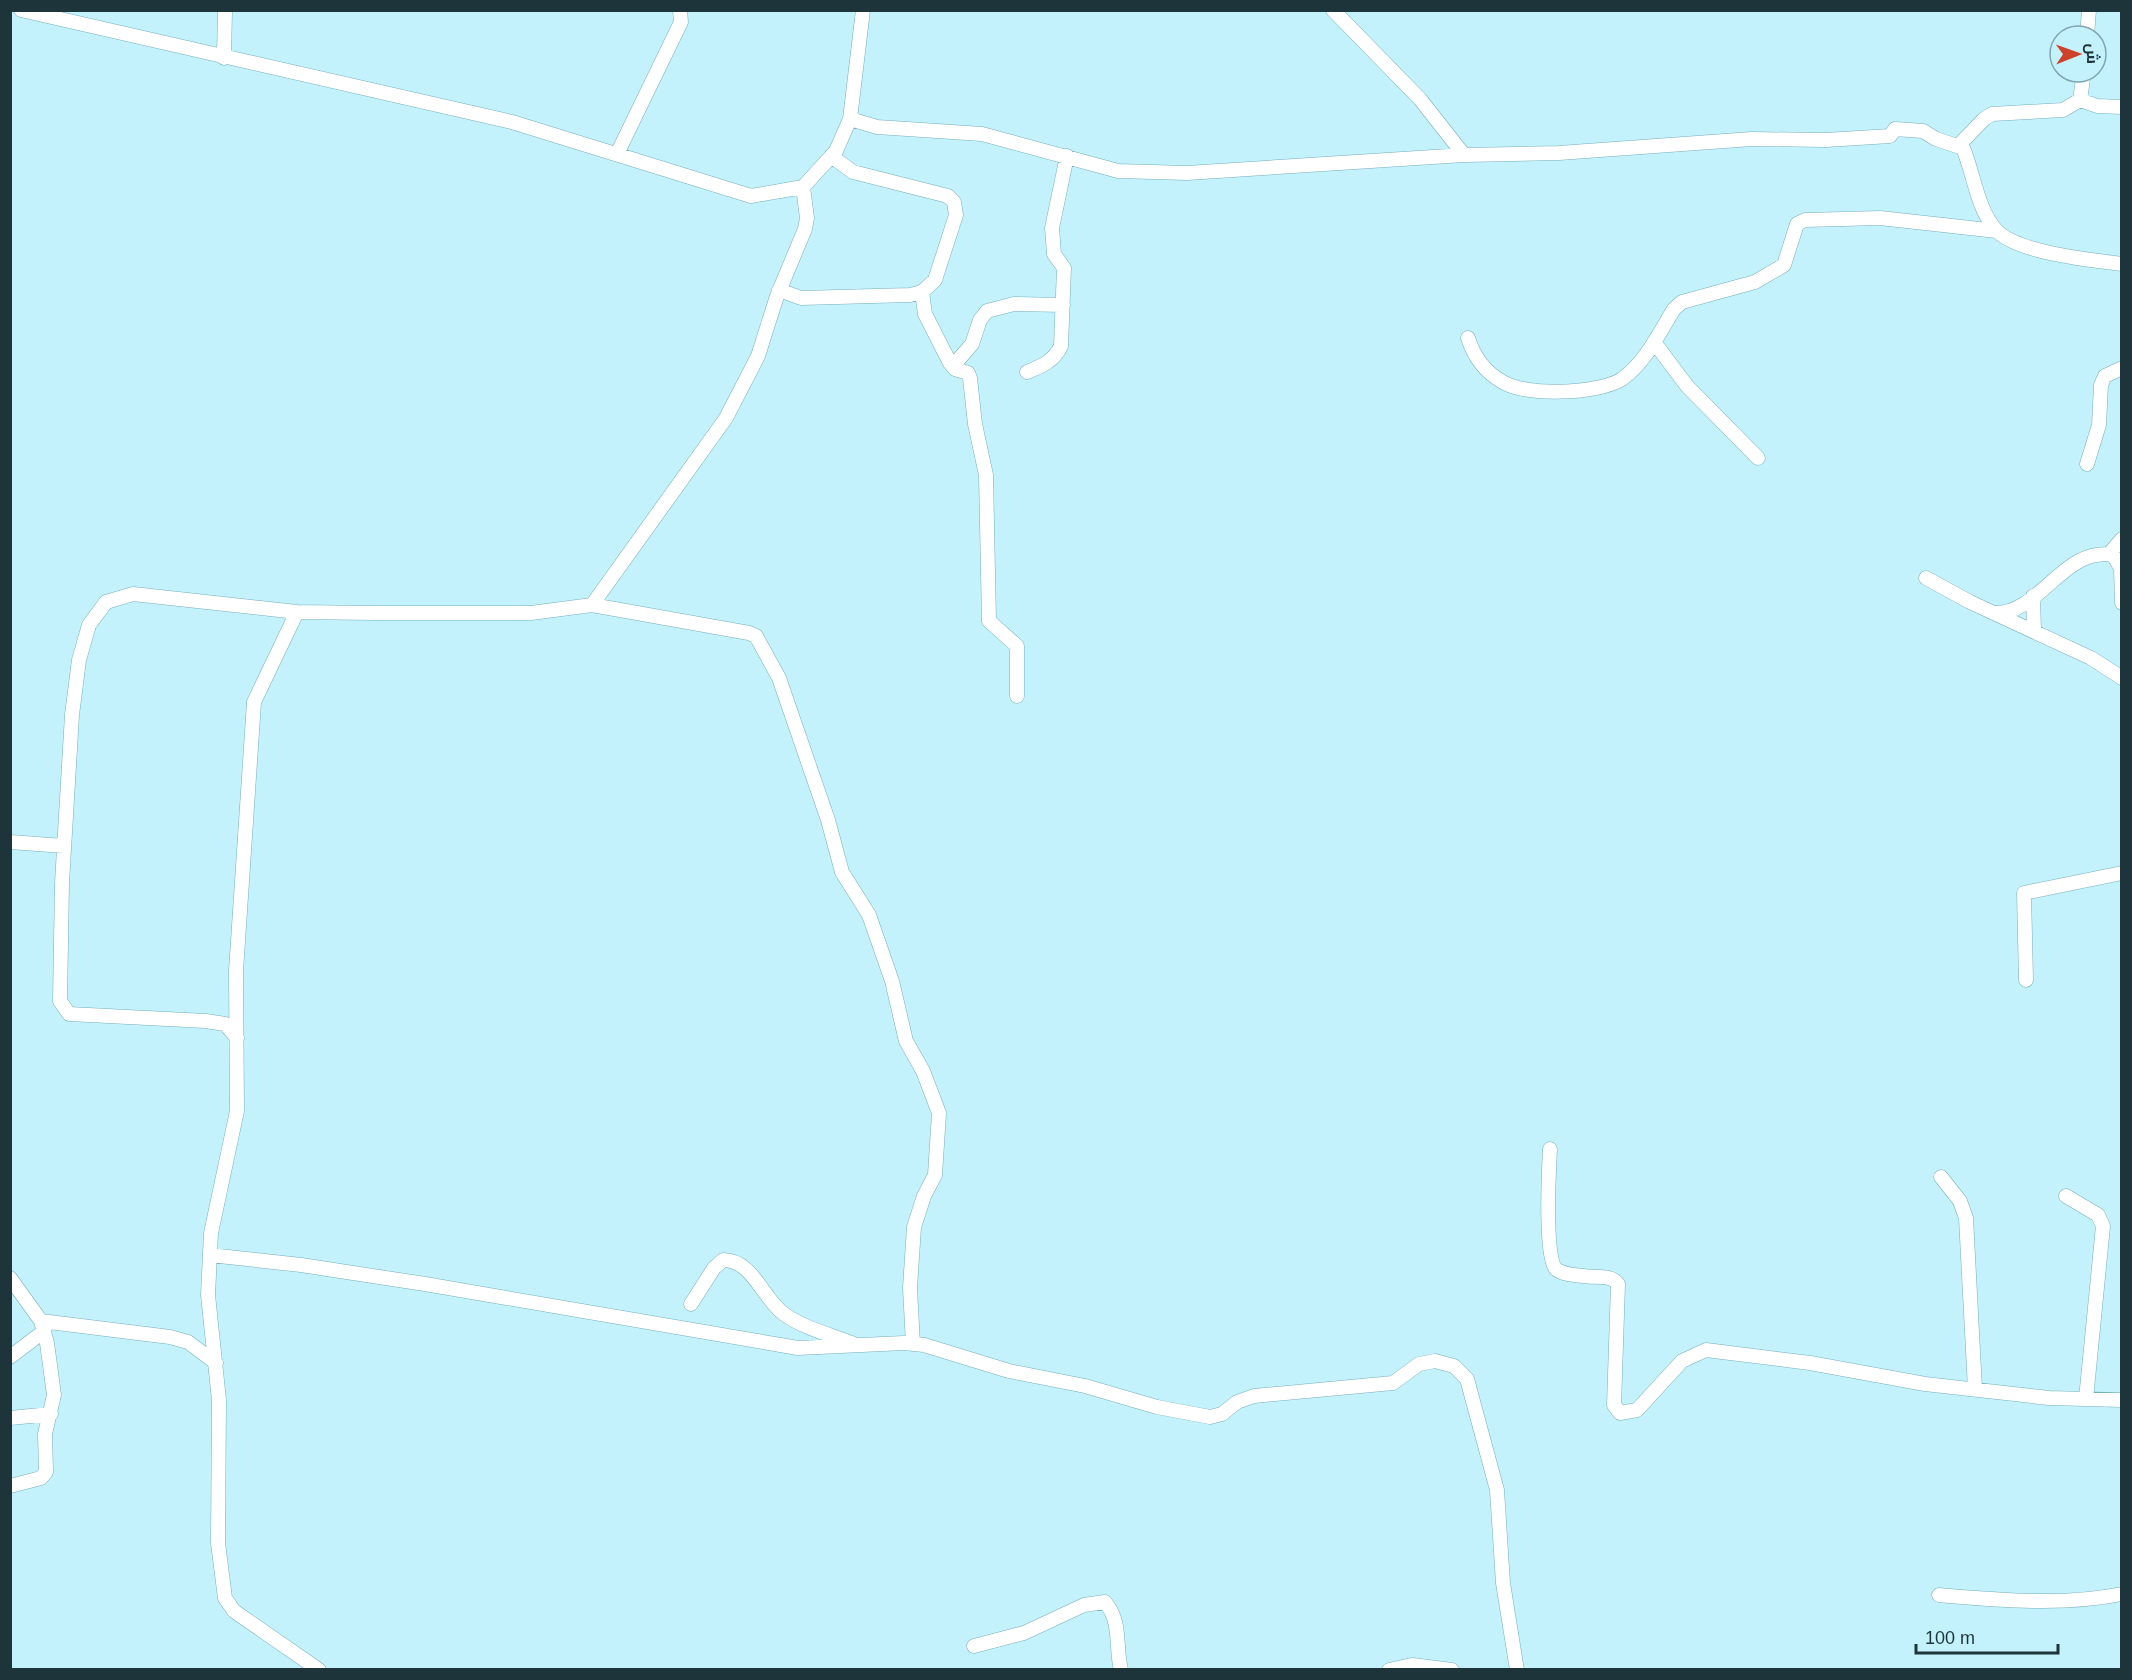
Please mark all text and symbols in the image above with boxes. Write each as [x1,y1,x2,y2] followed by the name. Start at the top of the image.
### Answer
[2048,24,2108,84] north arrow
[2083,43,2101,64] text: ش
[1916,1617,2058,1655] scale bar
[1925,1628,1975,1648] text: 100 m

